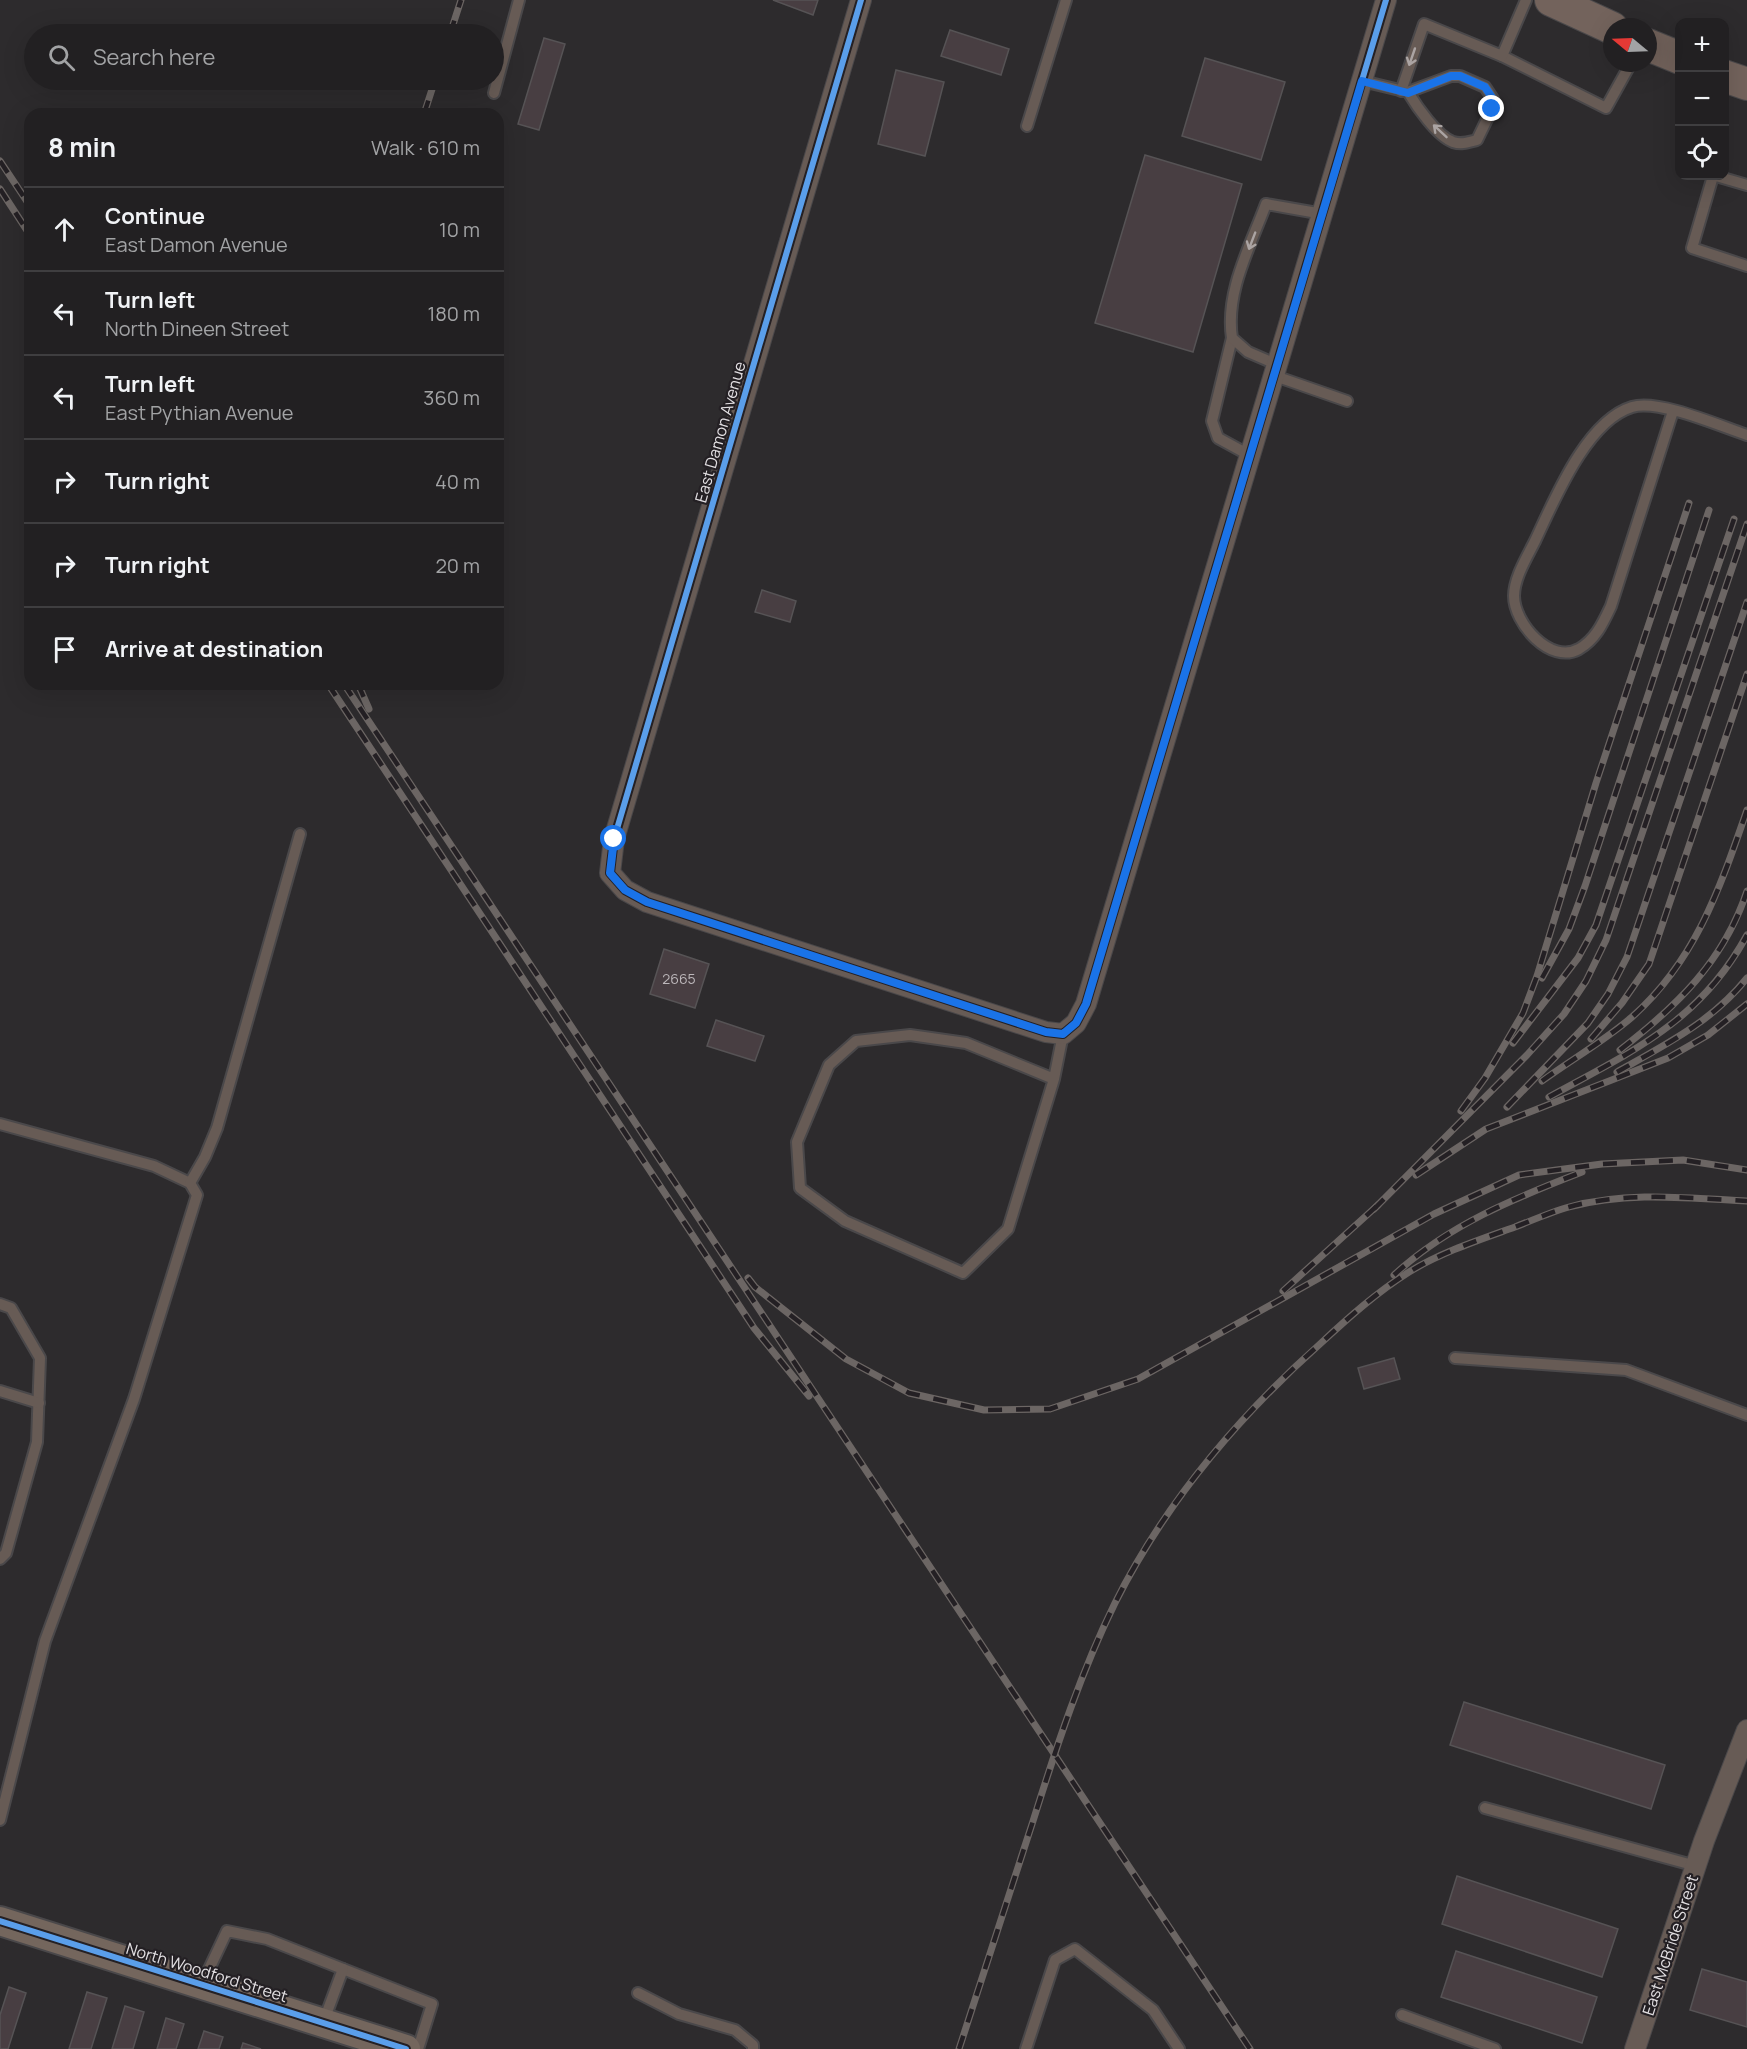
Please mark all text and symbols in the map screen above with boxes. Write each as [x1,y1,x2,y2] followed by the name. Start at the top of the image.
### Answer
[1603,18,1657,72] north arrow
[1675,18,1729,180] map controls
[1675,18,1729,72] button: +
[24,24,504,90] search box
[45,41,78,74] icon: search
[93,42,215,72] text: Search here
[1406,48,1417,66] one-way arrow
[1675,72,1729,126] button: −
[1478,95,1504,121] route end
[1433,124,1448,138] one-way arrow
[1675,126,1729,180] button: locate
[48,129,116,165] text: 8 min
[371,134,480,161] text: Walk · 610 m
[105,201,205,231] text: Continue
[48,213,81,246] icon: ahead
[439,216,480,243] text: 10 m
[105,231,288,258] text: East Damon Avenue
[1246,231,1257,250] one-way arrow
[105,285,195,315] text: Turn left
[48,297,81,330] icon: left
[427,300,480,327] text: 180 m
[105,315,289,342] text: North Dineen Street
[689,359,751,505] street label: East Damon Avenue
[105,369,195,399] text: Turn left
[48,381,81,414] icon: left
[423,384,480,411] text: 360 m
[105,399,293,426] text: East Pythian Avenue
[48,465,81,498] icon: right
[105,466,210,496] text: Turn right
[435,468,480,495] text: 40 m
[48,549,81,582] icon: right
[105,550,210,580] text: Turn right
[435,552,480,579] text: 20 m
[48,633,81,666] icon: arrive
[105,634,323,664] text: Arrive at destination
[600,825,626,851] route start
[662,969,696,988] house number: 2665
[1637,1872,1703,2018] street label: East McBride Street
[124,1937,290,2007] street label: North Woodford Street

